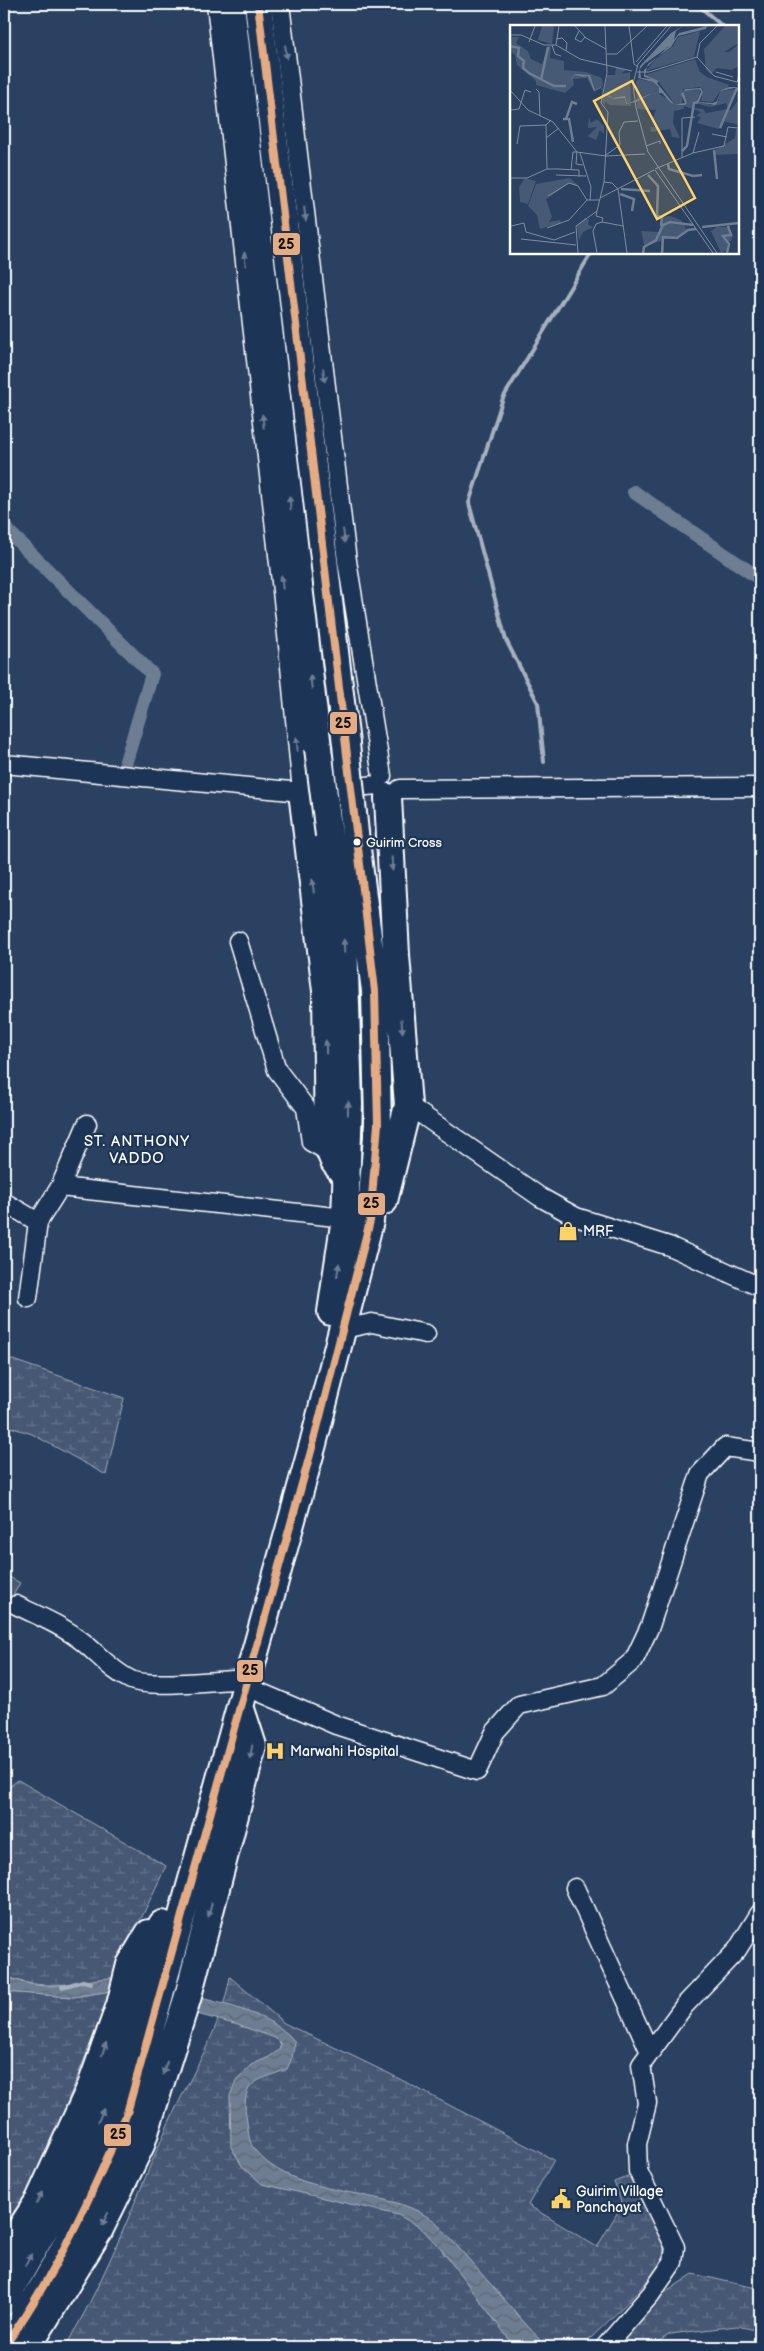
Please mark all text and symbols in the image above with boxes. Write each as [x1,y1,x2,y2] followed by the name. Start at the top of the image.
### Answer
[510,25,739,254] inset map
[282,44,290,60] one-way arrow
[301,206,309,222] one-way arrow
[272,232,301,256] line badge: 25
[278,236,294,253] text: 25
[241,251,249,267] one-way arrow
[320,367,328,383] one-way arrow
[259,412,267,428] one-way arrow
[286,495,294,511] one-way arrow
[340,529,348,545] one-way arrow
[277,574,285,590] one-way arrow
[307,673,315,689] one-way arrow
[329,711,358,735] line badge: 25
[335,715,351,732] text: 25
[293,736,301,752] one-way arrow
[366,835,443,851] place label: Guirim Cross
[352,837,362,847] marker: Guirim Cross
[388,856,396,872] one-way arrow
[309,877,317,893] one-way arrow
[339,937,347,953] one-way arrow
[398,1018,406,1034] one-way arrow
[322,1039,330,1055] one-way arrow
[345,1100,353,1116] one-way arrow
[84,1132,190,1168] district label: ST. ANTHONY VADDO
[357,1192,386,1216] line badge: 25
[363,1195,379,1212] text: 25
[557,1220,579,1242] shop icon: MRF
[583,1223,614,1240] place label: MRF
[334,1262,342,1278] one-way arrow
[236,1659,264,1683] line badge: 25
[242,1662,258,1679] text: 25
[264,1740,286,1762] hospital icon: Marwahi Hospital
[290,1743,399,1760] place label: Marwahi Hospital
[246,1745,254,1761] one-way arrow
[206,1902,214,1917] one-way arrow
[100,2041,108,2056] one-way arrow
[161,2061,168,2076] one-way arrow
[97,2108,105,2122] one-way arrow
[103,2123,132,2147] line badge: 25
[110,2126,126,2143] text: 25
[576,2183,663,2216] place label: Guirim Village Panchayat
[550,2188,572,2210] public building icon: Guirim Village Panchayat
[35,2190,43,2205] one-way arrow
[101,2212,109,2226] one-way arrow
[24,2252,32,2267] one-way arrow

